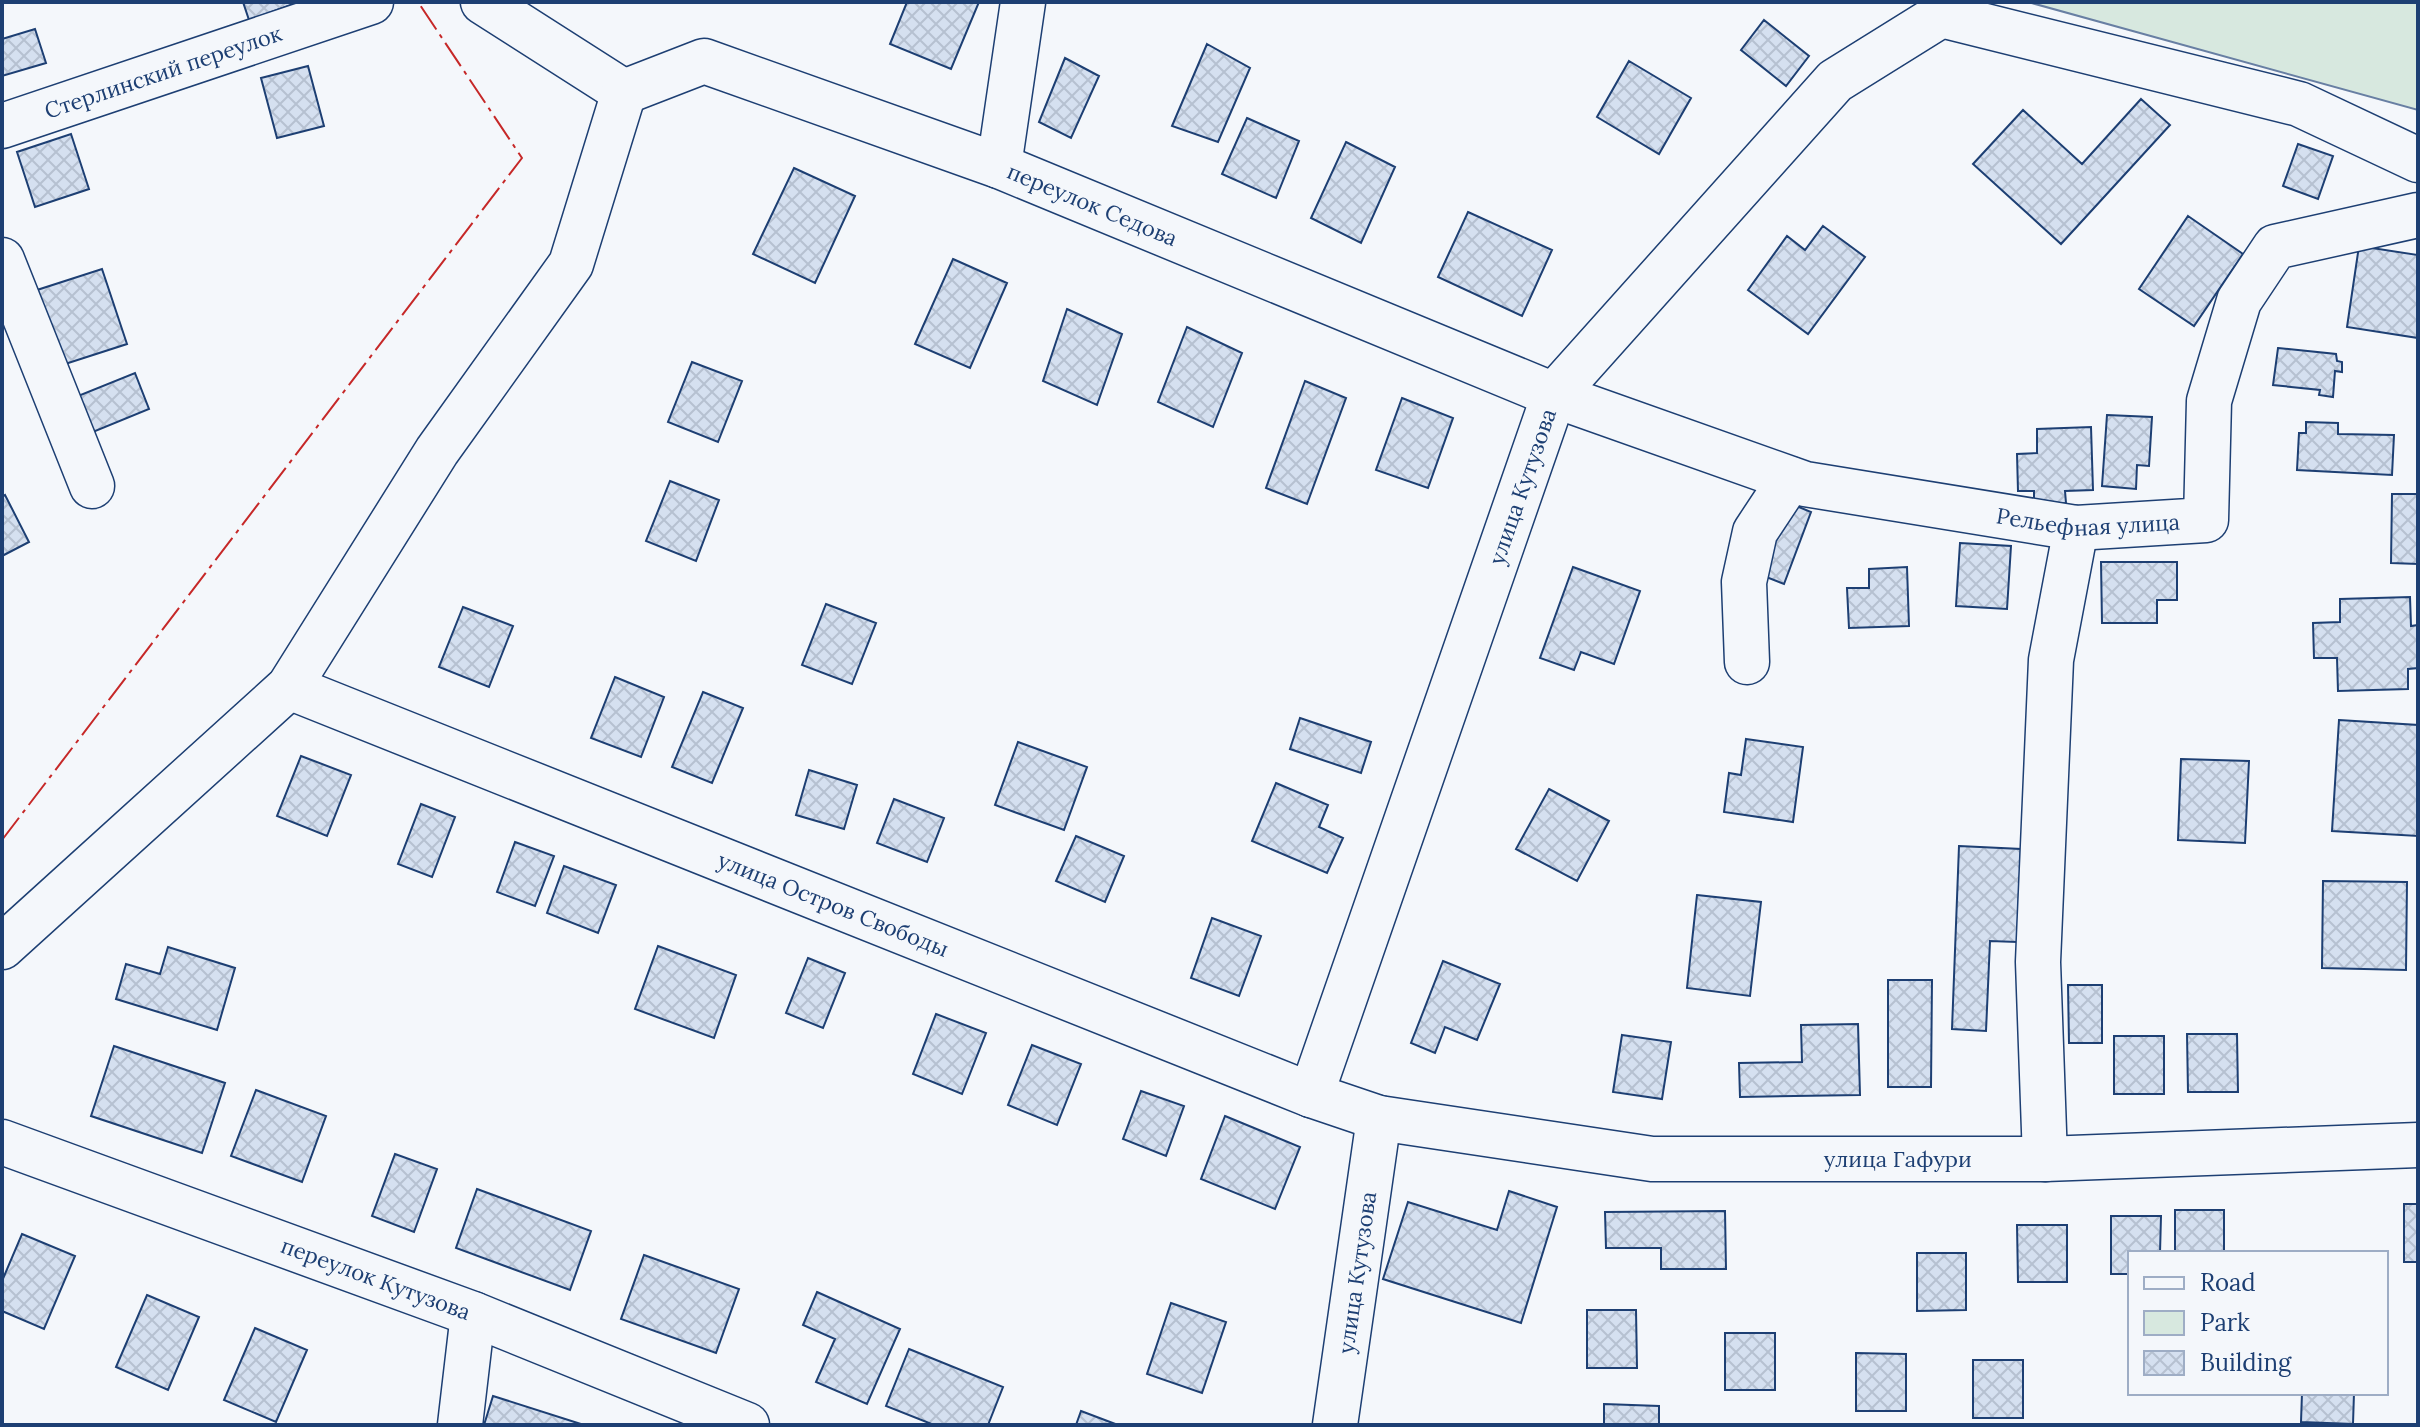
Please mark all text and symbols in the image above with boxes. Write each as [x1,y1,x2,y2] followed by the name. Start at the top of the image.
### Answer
[41,19,286,125] street label: Стерлинский переулок
[1003,157,1182,252] street label: переулок Седова
[1482,405,1562,568] street label: улица Кутузова
[1994,501,2181,542] street label: Рельефная улица
[714,846,953,963] street label: улица Остров Свободы
[1824,1145,1972,1173] street label: улица Гафури
[1331,1190,1382,1355] street label: улица Кутузова
[277,1231,475,1326] street label: переулок Кутузова
[2128,1251,2388,1395] legend
[2200,1267,2256,1298] text: Road
[2200,1307,2250,1338] text: Park
[2200,1347,2292,1378] text: Building

